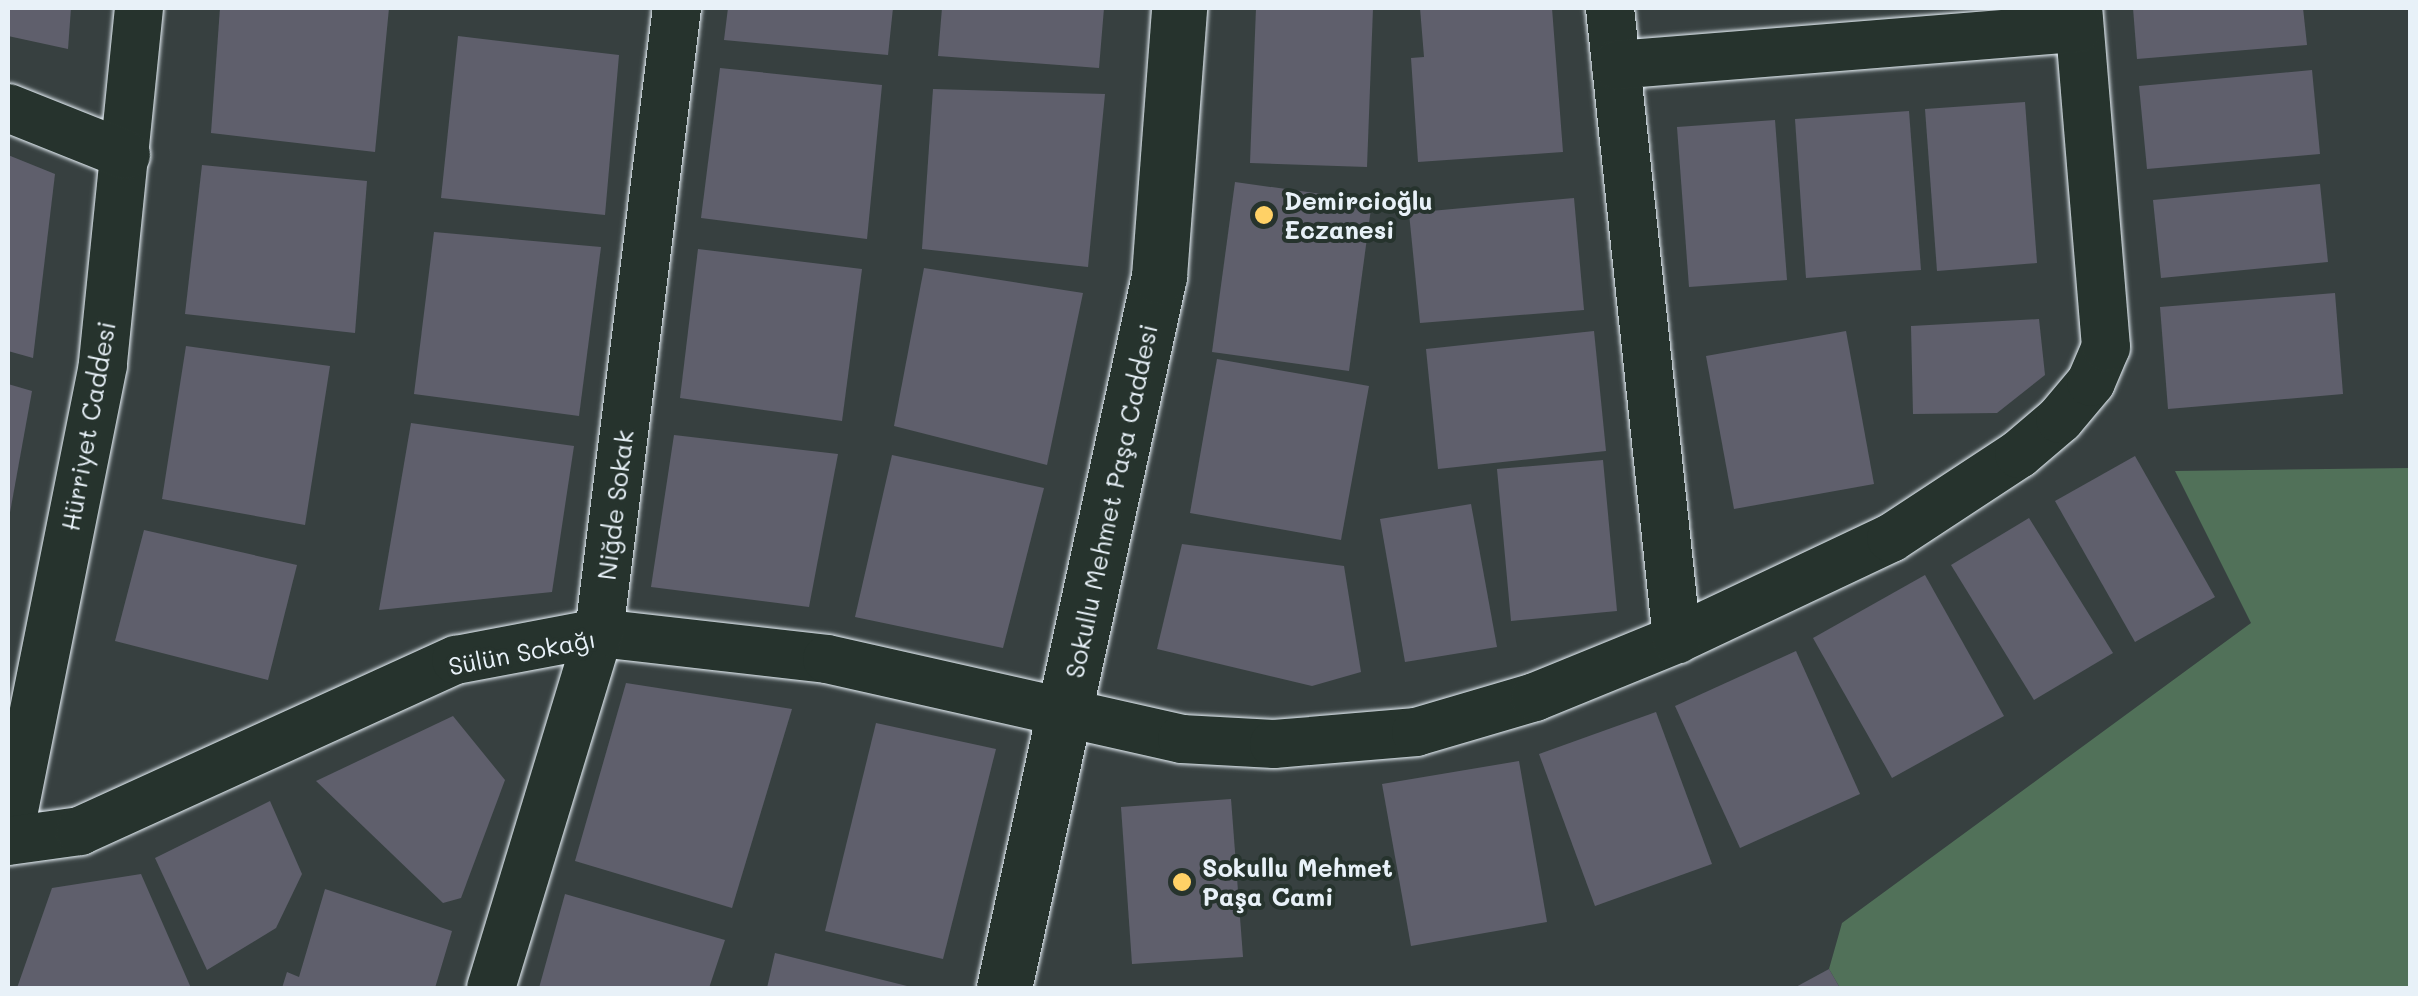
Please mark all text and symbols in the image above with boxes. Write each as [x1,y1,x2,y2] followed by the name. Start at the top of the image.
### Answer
[1284,186,1433,245] place label: Demircioğlu Eczanesi
[1253,204,1275,226] marker: Demircioğlu Eczanesi
[55,319,121,533] street label: Hürriyet Caddesi
[1059,321,1163,681] street label: Sokullu Mehmet Paşa Caddesi
[591,428,639,582] street label: Niğde Sokak
[446,623,598,681] street label: Sülün Sokağı
[1202,853,1393,912] place label: Sokullu Mehmet Paşa Cami
[1171,871,1193,893] marker: Sokullu Mehmet Paşa Cami

